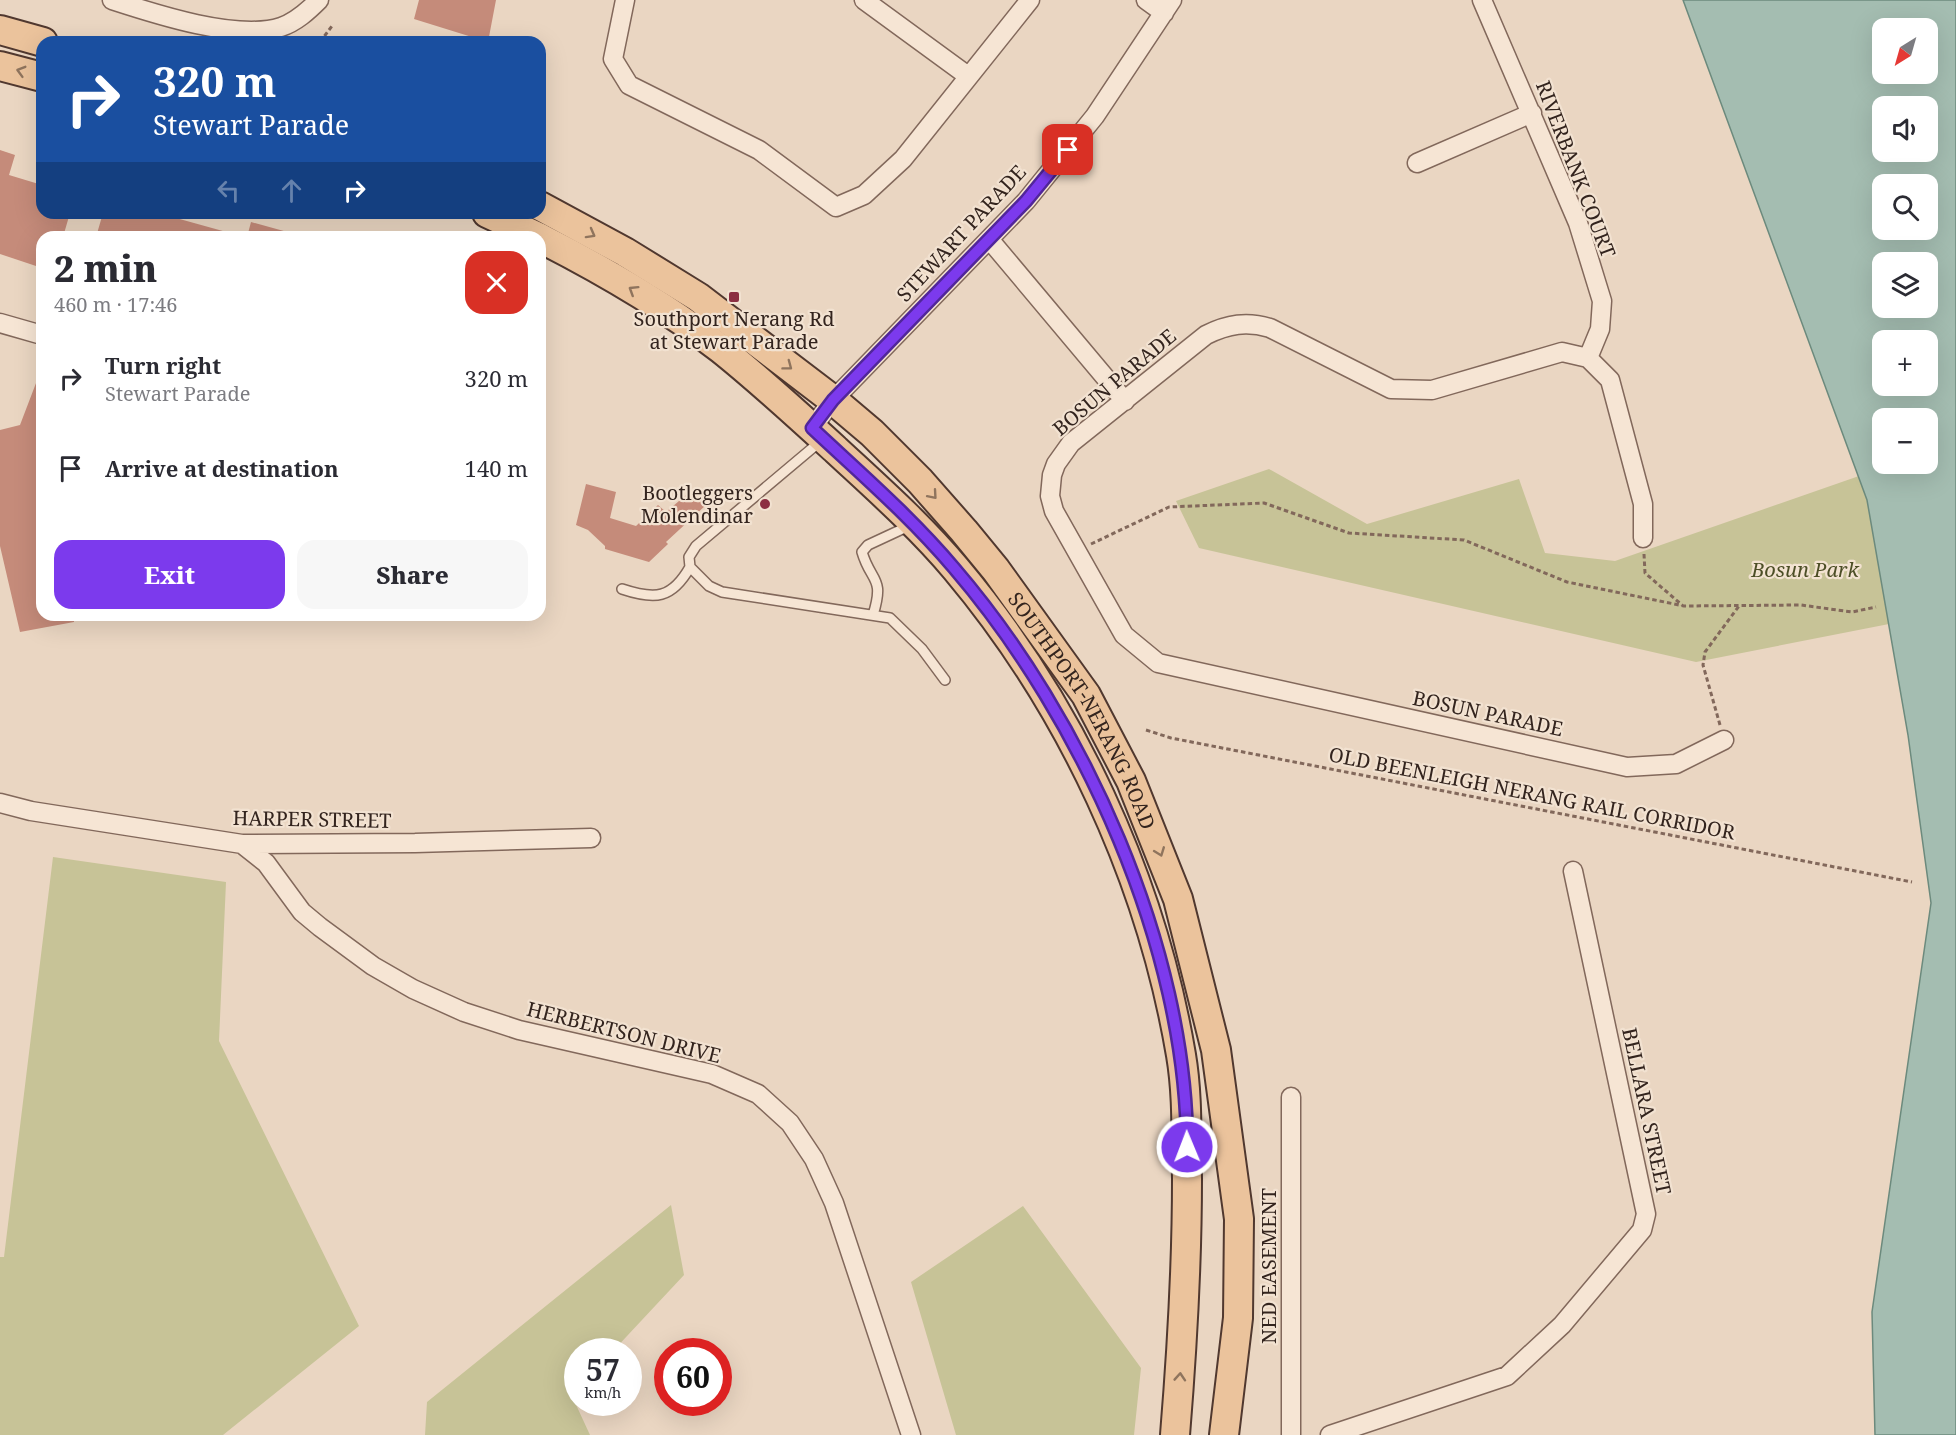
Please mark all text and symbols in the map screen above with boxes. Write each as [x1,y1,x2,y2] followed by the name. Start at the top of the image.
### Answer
[1872,18,1938,84] north arrow
[1872,18,1938,474] map controls
[153,52,277,109] text: 320 m
[54,60,132,138] icon: right
[16,66,26,79] one-way arrow
[1530,77,1622,261] street label: RIVERBANK COURT
[1872,96,1938,162] button: sound
[153,106,349,143] text: Stewart Parade
[1042,124,1093,175] pin
[1051,133,1084,166] icon: arrive
[890,159,1032,307] street label: STEWART PARADE
[212,174,245,207] icon: left
[275,174,308,207] icon: ahead
[338,174,371,207] icon: right
[1872,174,1938,240] button: search
[585,227,595,238] one-way arrow
[54,244,157,293] text: 2 min
[465,251,528,314] button: close
[1872,252,1938,318] button: layers
[629,285,639,297] one-way arrow
[727,290,741,304] marker: Southport Nerang Rd at Stewart Parade
[54,291,177,318] text: 460 m · 17:46
[634,305,834,355] place label: Southport Nerang Rd at Stewart Parade
[1047,322,1181,442] street label: BOSUN PARADE
[1872,330,1938,396] button: +
[105,350,221,380] text: Turn right
[781,358,792,369] one-way arrow
[54,362,87,395] icon: right
[465,363,528,393] text: 320 m
[105,380,250,407] text: Stewart Parade
[1872,408,1938,474] button: −
[54,452,87,485] icon: arrive
[105,453,339,483] text: Arrive at destination
[465,453,528,483] text: 140 m
[641,479,754,529] place label: Bootleggers Molendinar
[926,488,937,499] one-way arrow
[758,497,772,511] marker: Bootleggers Molendinar
[54,540,285,609] button: Exit
[297,540,528,609] button: Share
[1750,556,1859,583] park label: Bosun Park
[1002,586,1162,833] street label: SOUTHPORT-NERANG ROAD
[1410,684,1566,742] street label: BOSUN PARADE
[1327,740,1738,846] street label: OLD BEENLEIGH NERANG RAIL CORRIDOR
[232,804,392,834] street label: HARPER STREET
[1153,846,1165,857] one-way arrow
[524,995,724,1069] street label: HERBERTSON DRIVE
[1616,1025,1678,1197] street label: BELLARA STREET
[1155,1115,1219,1179] position arrow
[1255,1188,1282,1344] street label: NED EASEMENT
[654,1338,732,1416] speed limit sign: 60
[586,1349,620,1390] text: 57
[1173,1372,1186,1381] one-way arrow
[585,1382,621,1402] text: km/h

